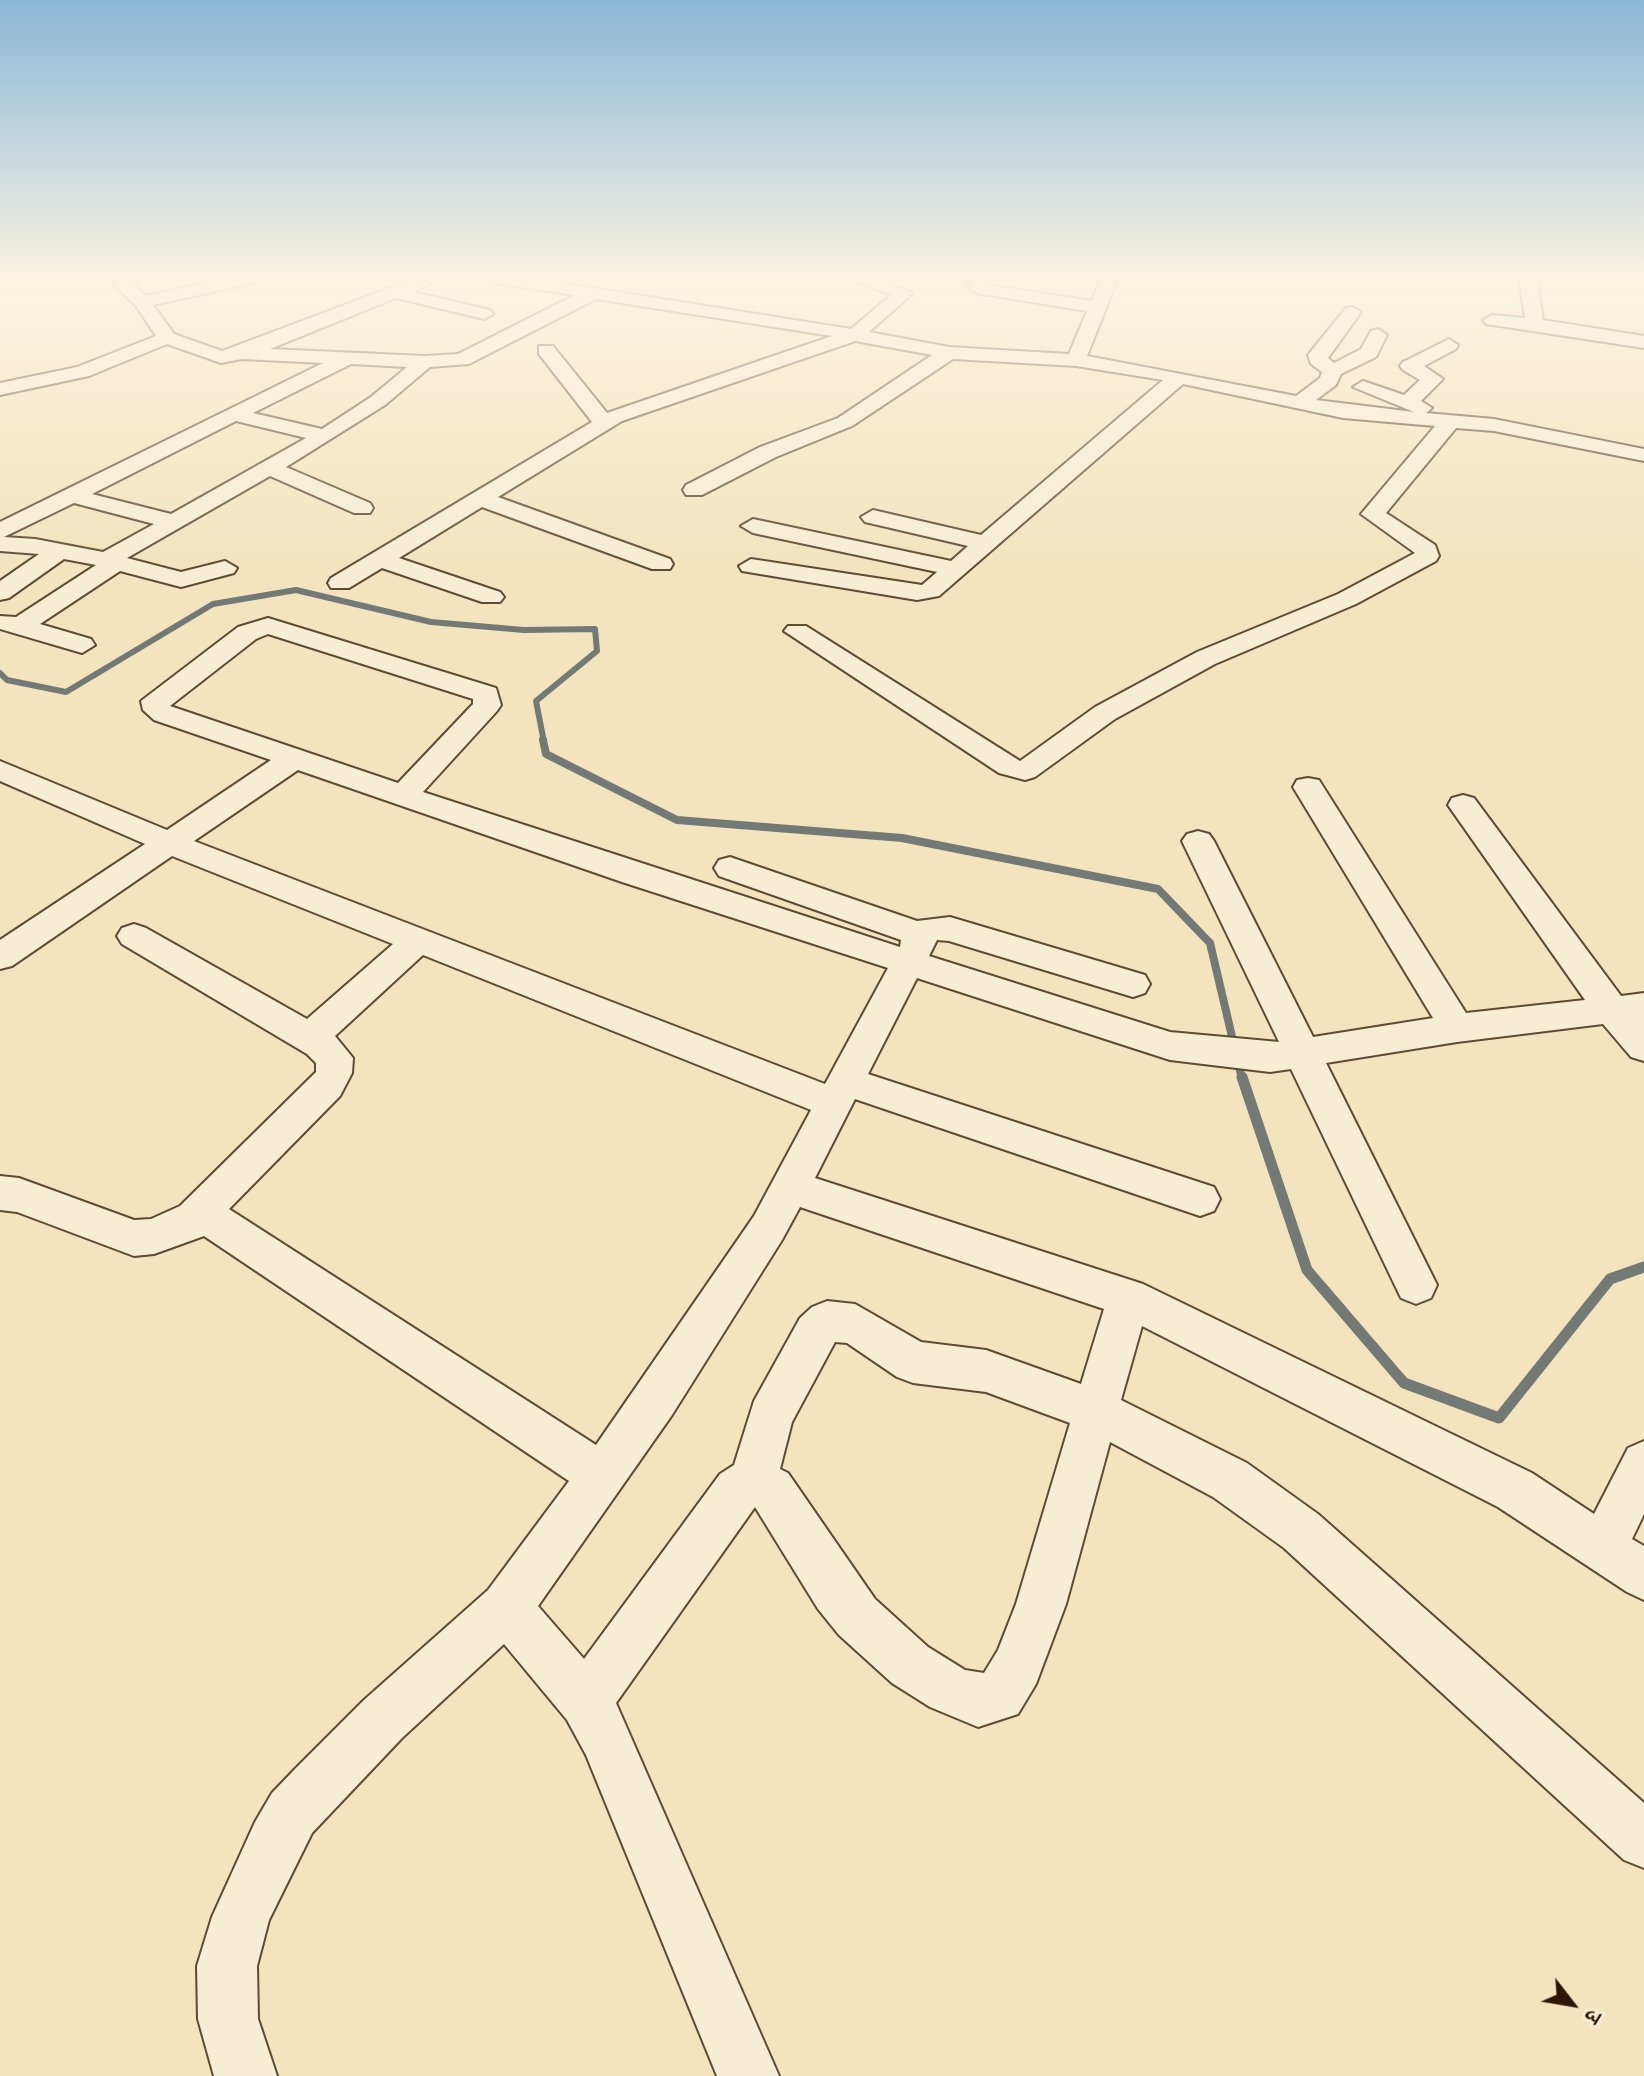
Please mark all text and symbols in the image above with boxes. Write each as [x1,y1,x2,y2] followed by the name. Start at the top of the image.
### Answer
[1532,1964,1612,2044] north arrow
[1578,2004,1607,2028] text: उ

